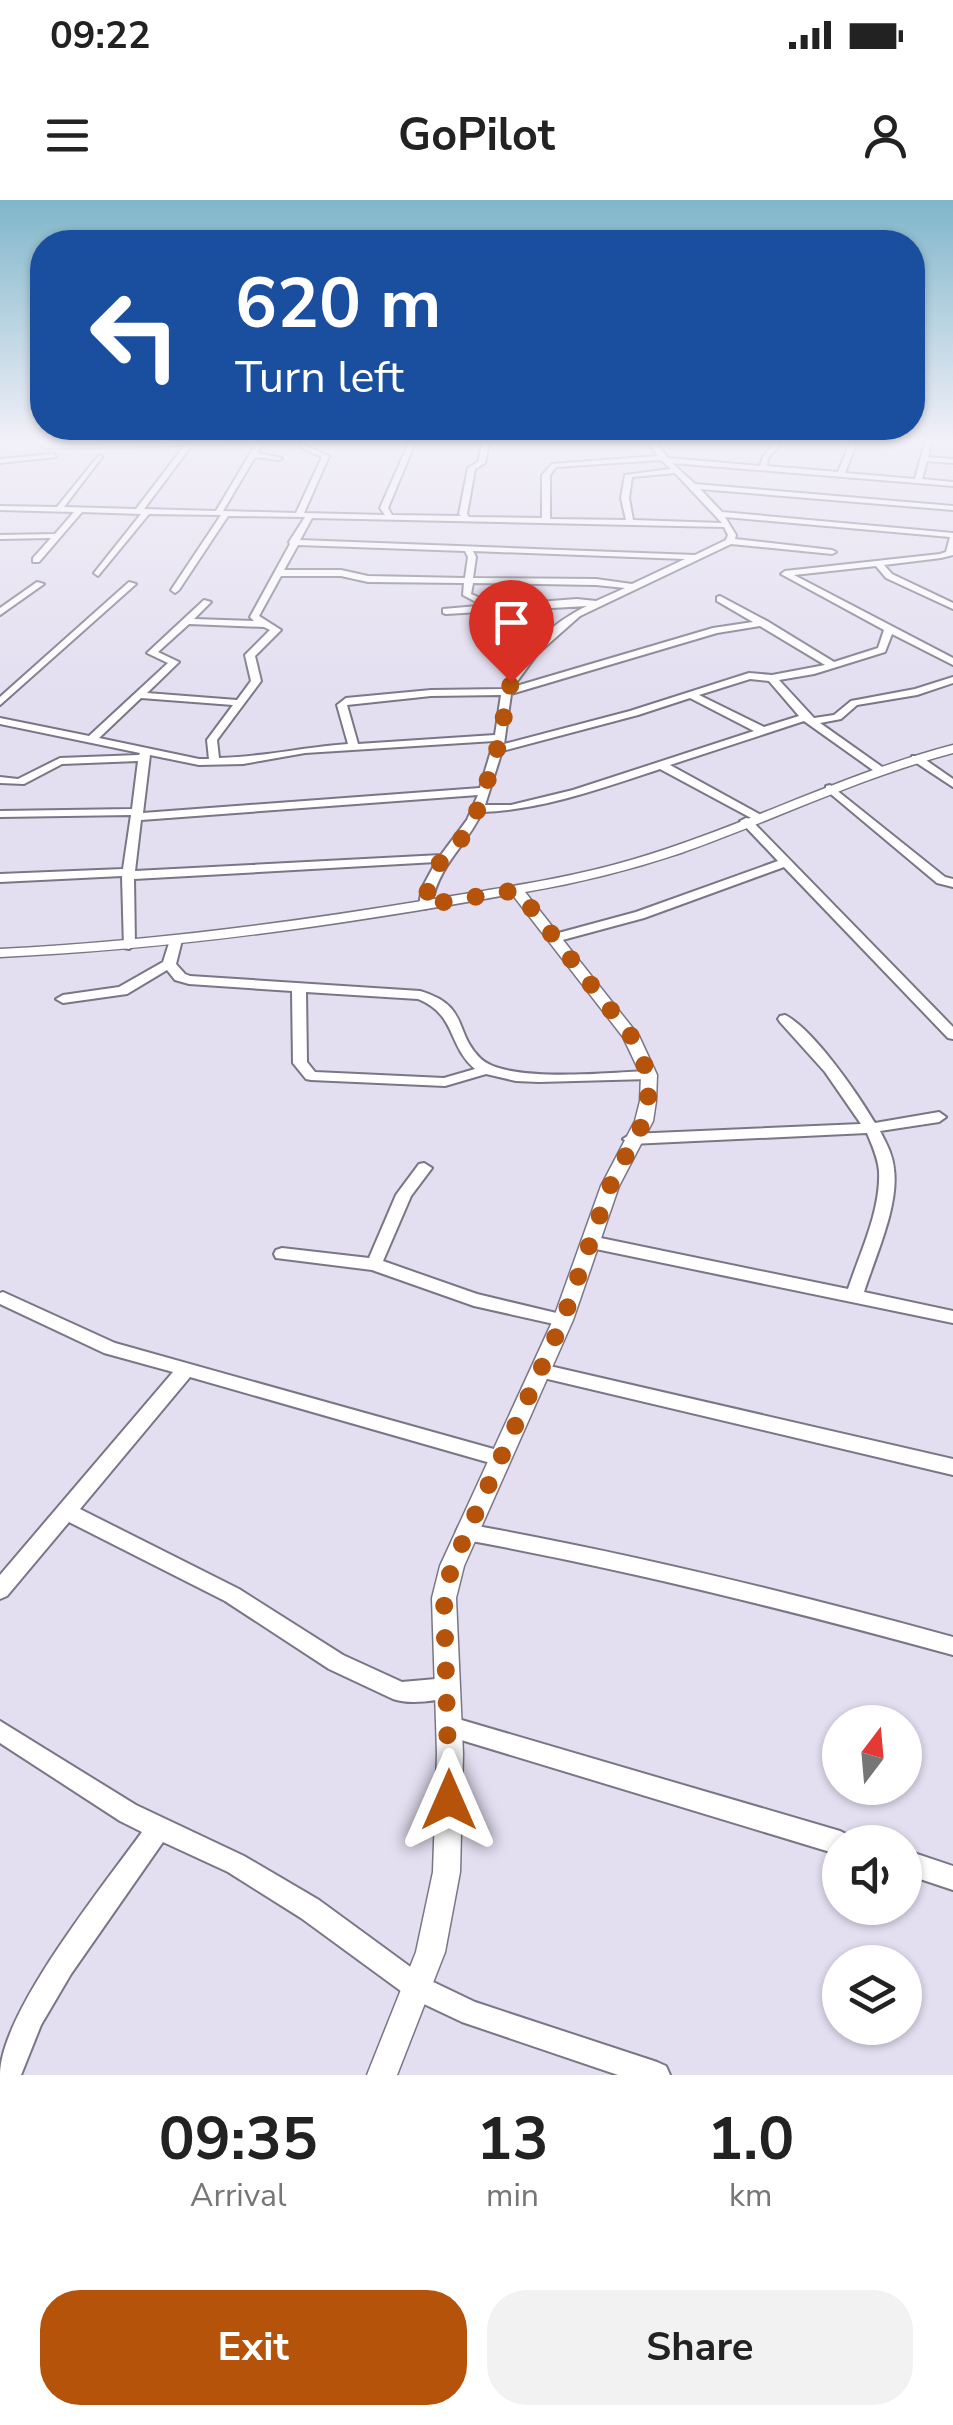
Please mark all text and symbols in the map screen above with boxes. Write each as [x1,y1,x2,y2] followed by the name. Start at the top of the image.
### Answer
[50,10,151,61] text: 09:22
[398,105,555,166] text: GoPilot
[40,108,95,163] icon: menu
[858,108,913,163] icon: person
[235,256,441,352] text: 620 m
[70,270,200,400] icon: left
[235,347,404,408] text: Turn left
[469,580,554,683] pin
[484,595,539,650] icon: arrive
[822,1705,922,1805] north arrow
[822,1705,922,2045] map controls
[397,1748,501,1852] position arrow
[822,1825,922,1925] button: sound
[822,1945,922,2045] button: layers
[159,2098,318,2180] text: 09:35
[476,2098,548,2180] text: 13
[707,2098,794,2180] text: 1.0
[190,2174,286,2217] text: Arrival
[486,2174,539,2217] text: min
[729,2174,772,2217] text: km
[40,2290,467,2405] button: Exit
[487,2290,913,2405] button: Share

